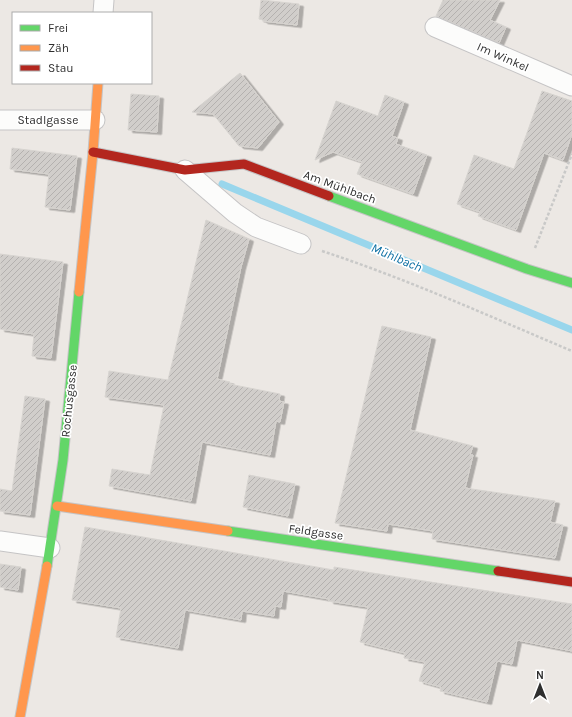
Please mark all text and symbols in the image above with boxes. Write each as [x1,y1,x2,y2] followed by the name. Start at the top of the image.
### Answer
[12,12,152,84] legend
[48,21,68,35] text: Frei
[475,39,531,75] street label: Im Winkel
[48,41,69,55] text: Zäh
[48,61,74,75] text: Stau
[18,113,79,127] street label: Stadlgasse
[302,167,378,207] street label: Am Mühlbach
[369,240,425,275] water label: Mühlbach
[58,364,80,438] street label: Rochusgasse
[288,521,344,543] street label: Feldgasse
[520,665,560,705] north arrow
[536,669,544,682] text: N

